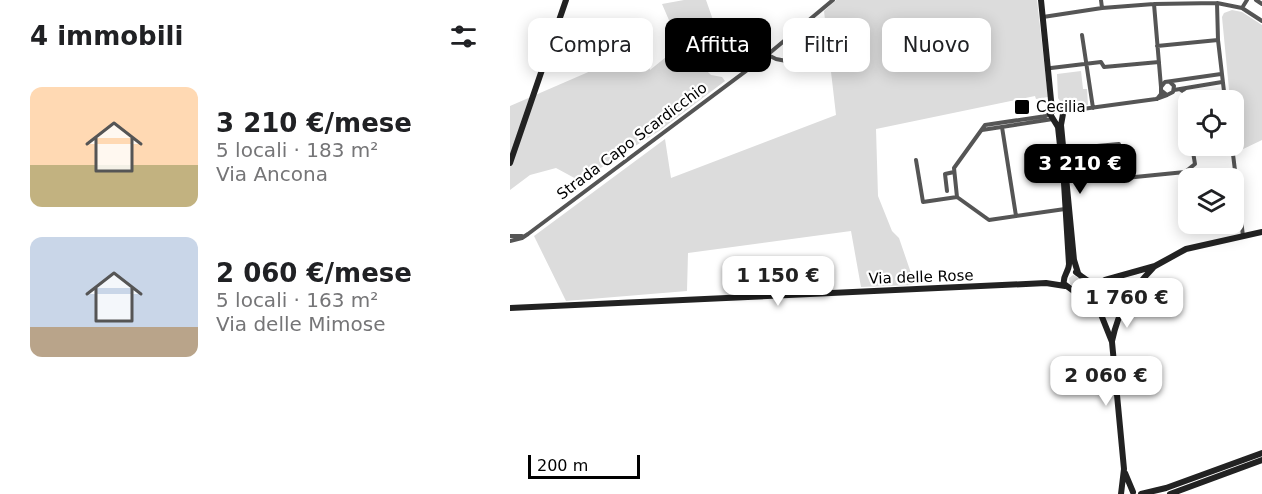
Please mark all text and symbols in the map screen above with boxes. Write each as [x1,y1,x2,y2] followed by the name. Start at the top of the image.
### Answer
[528,18,653,72] chip: Compra
[665,18,771,72] chip: Affitta
[783,18,870,72] chip: Filtri
[882,18,991,72] chip: Nuovo
[447,20,480,53] icon: filters
[30,21,183,51] text: 4 immobili
[553,79,711,203] street label: Strada Capo Scardicchio
[1178,90,1244,234] map controls
[1178,90,1244,156] button: locate
[1013,98,1031,116] marker: Cecilia
[1036,98,1086,116] place label: Cecilia
[216,108,412,138] text: 3 210 €/mese
[78,111,150,183] icon: home
[216,138,378,162] text: 5 locali · 183 m²
[1025,144,1135,195] pin: 3 210 €
[1038,151,1122,175] text: 3 210 €
[216,162,328,186] text: Via Ancona
[1178,168,1244,234] button: layers
[723,256,833,307] pin: 1 150 €
[216,258,412,288] text: 2 060 €/mese
[78,261,150,333] icon: home
[736,263,820,287] text: 1 150 €
[868,266,974,288] street label: Via delle Rose
[1072,278,1182,329] pin: 1 760 €
[1085,285,1169,309] text: 1 760 €
[216,288,378,312] text: 5 locali · 163 m²
[216,312,385,336] text: Via delle Mimose
[1051,356,1161,407] pin: 2 060 €
[1064,363,1148,387] text: 2 060 €
[528,452,640,480] scale bar
[537,456,588,475] text: 200 m

